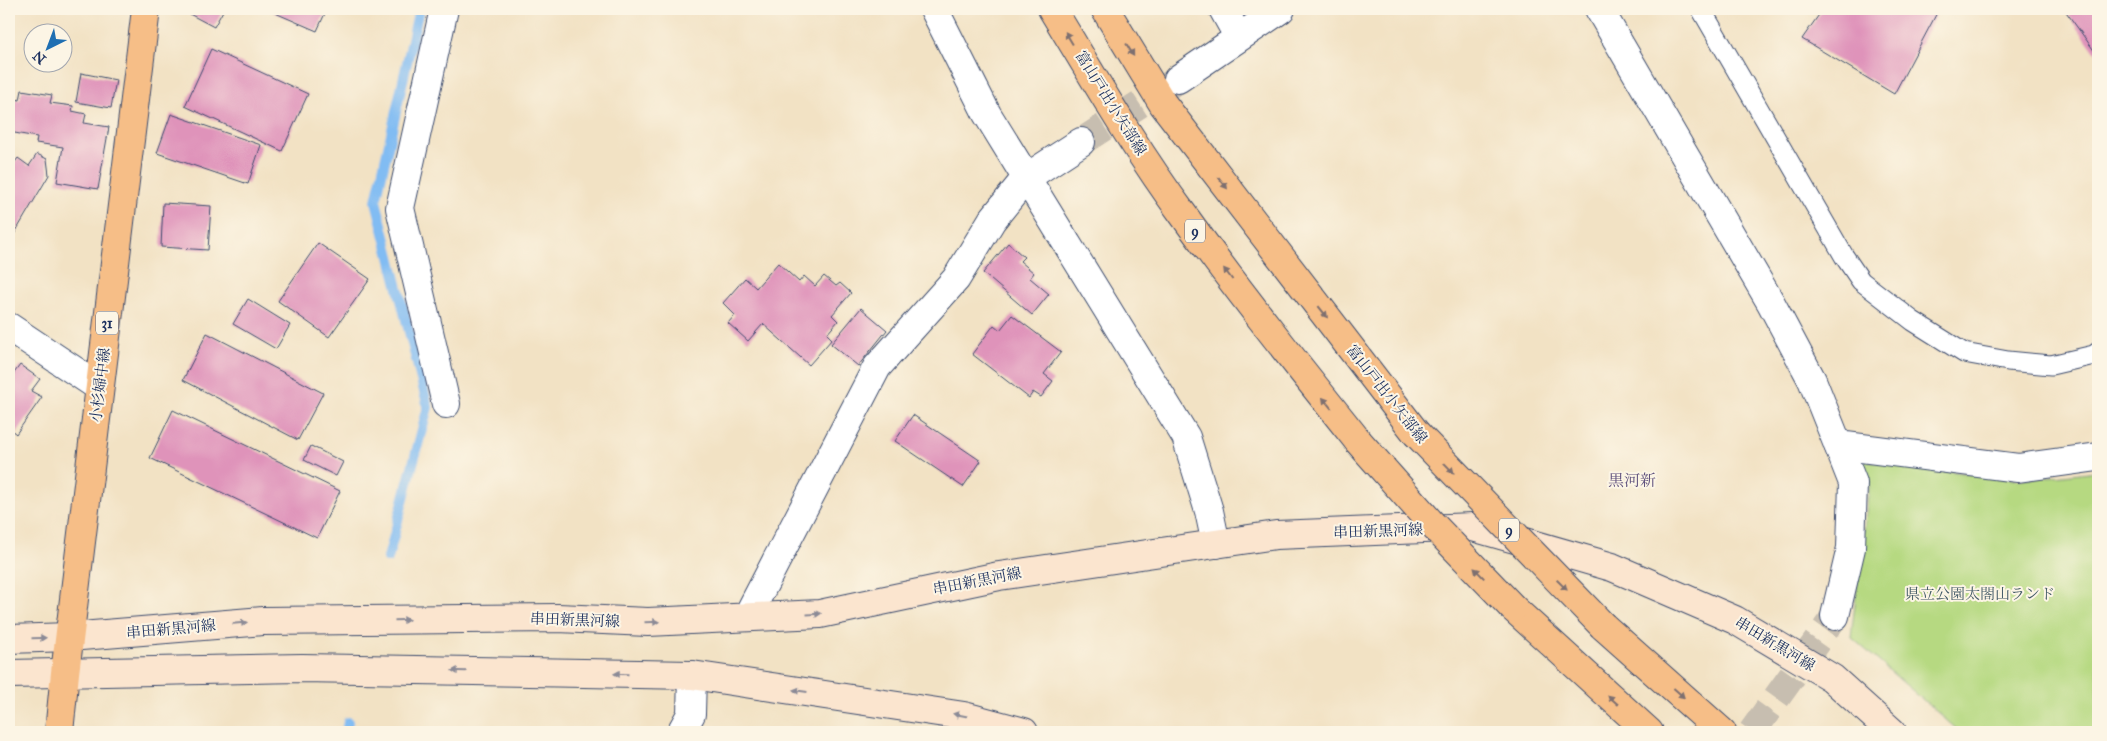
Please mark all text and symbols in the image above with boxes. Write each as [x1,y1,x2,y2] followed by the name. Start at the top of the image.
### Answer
[22,22,72,72] north arrow
[1065,31,1074,44] one-way arrow
[1125,44,1135,57] one-way arrow
[29,47,50,68] text: N
[1072,47,1150,159] street label: 富山戸出小矢部線
[1218,176,1229,189] one-way arrow
[1185,220,1205,242] road number: 9
[1222,268,1233,281] one-way arrow
[1317,305,1328,318] one-way arrow
[96,312,118,334] road number: 31
[1343,341,1431,447] street label: 富山戸出小矢部線
[86,347,114,423] street label: 小杉婦中線
[1322,397,1333,410] one-way arrow
[1443,462,1455,474] one-way arrow
[1608,471,1656,490] district label: 黒河新
[1499,518,1519,542] road number: 9
[1333,520,1423,542] street label: 串田新黒河線
[931,564,1023,598] street label: 串田新黒河線
[1473,567,1485,579] one-way arrow
[1556,579,1568,591] one-way arrow
[1905,585,2055,603] park label: 県立公園太閤山ランド
[530,609,620,631] street label: 串田新黒河線
[807,609,823,617] one-way arrow
[1732,613,1818,675] street label: 串田新黒河線
[125,616,217,642] street label: 串田新黒河線
[394,616,410,624] one-way arrow
[644,618,660,626] one-way arrow
[232,619,248,627] one-way arrow
[31,634,47,642] one-way arrow
[450,667,466,675] one-way arrow
[613,670,629,678] one-way arrow
[791,687,807,695] one-way arrow
[1672,688,1685,699] one-way arrow
[1607,694,1620,705] one-way arrow
[952,711,968,719] one-way arrow

